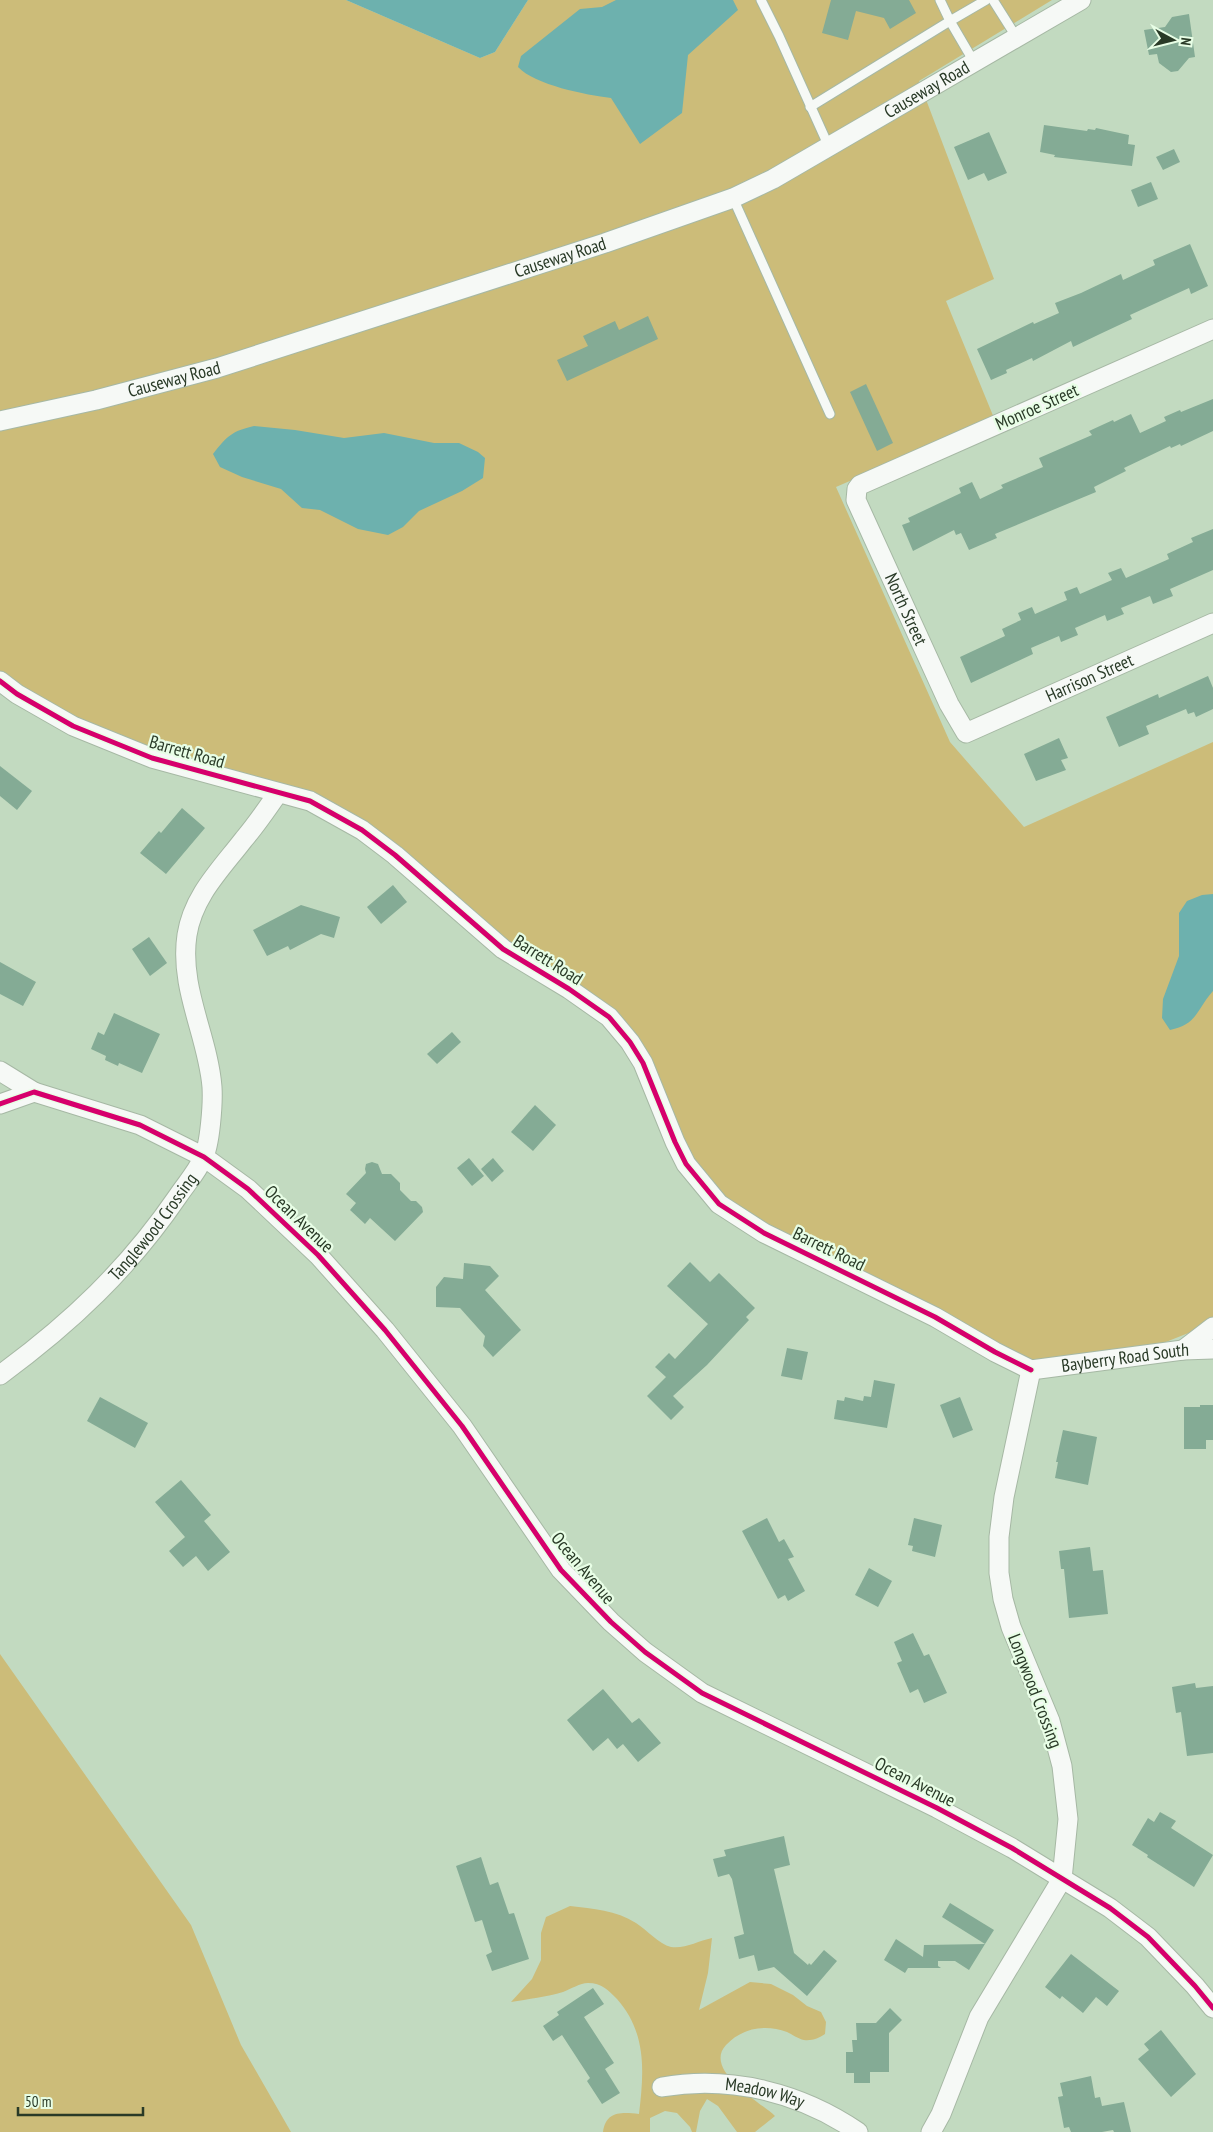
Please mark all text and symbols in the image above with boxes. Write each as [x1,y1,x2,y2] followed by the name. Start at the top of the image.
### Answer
[1148,15,1198,65] north arrow
[1177,37,1195,46] text: N
[880,55,973,123] street label: Causeway Road
[511,231,609,282] street label: Causeway Road
[125,356,223,402] street label: Causeway Road
[992,378,1082,435] street label: Monroe Street
[880,569,933,649] street label: North Street
[1042,648,1137,707] street label: Harrison Street
[147,730,228,773] street label: Barrett Road
[509,929,587,990] street label: Barrett Road
[103,1168,202,1285] street label: Tanglewood Crossing
[260,1180,339,1257] street label: Ocean Avenue
[789,1221,869,1276] street label: Barrett Road
[1060,1338,1189,1377] street label: Bayberry Road South
[546,1527,620,1609] street label: Ocean Avenue
[1003,1631,1068,1751] street label: Longwood Crossing
[871,1751,959,1812] street label: Ocean Avenue
[724,2072,808,2113] street label: Meadow Way
[18,2084,142,2116] scale bar
[25,2092,51,2111] text: 50 m

